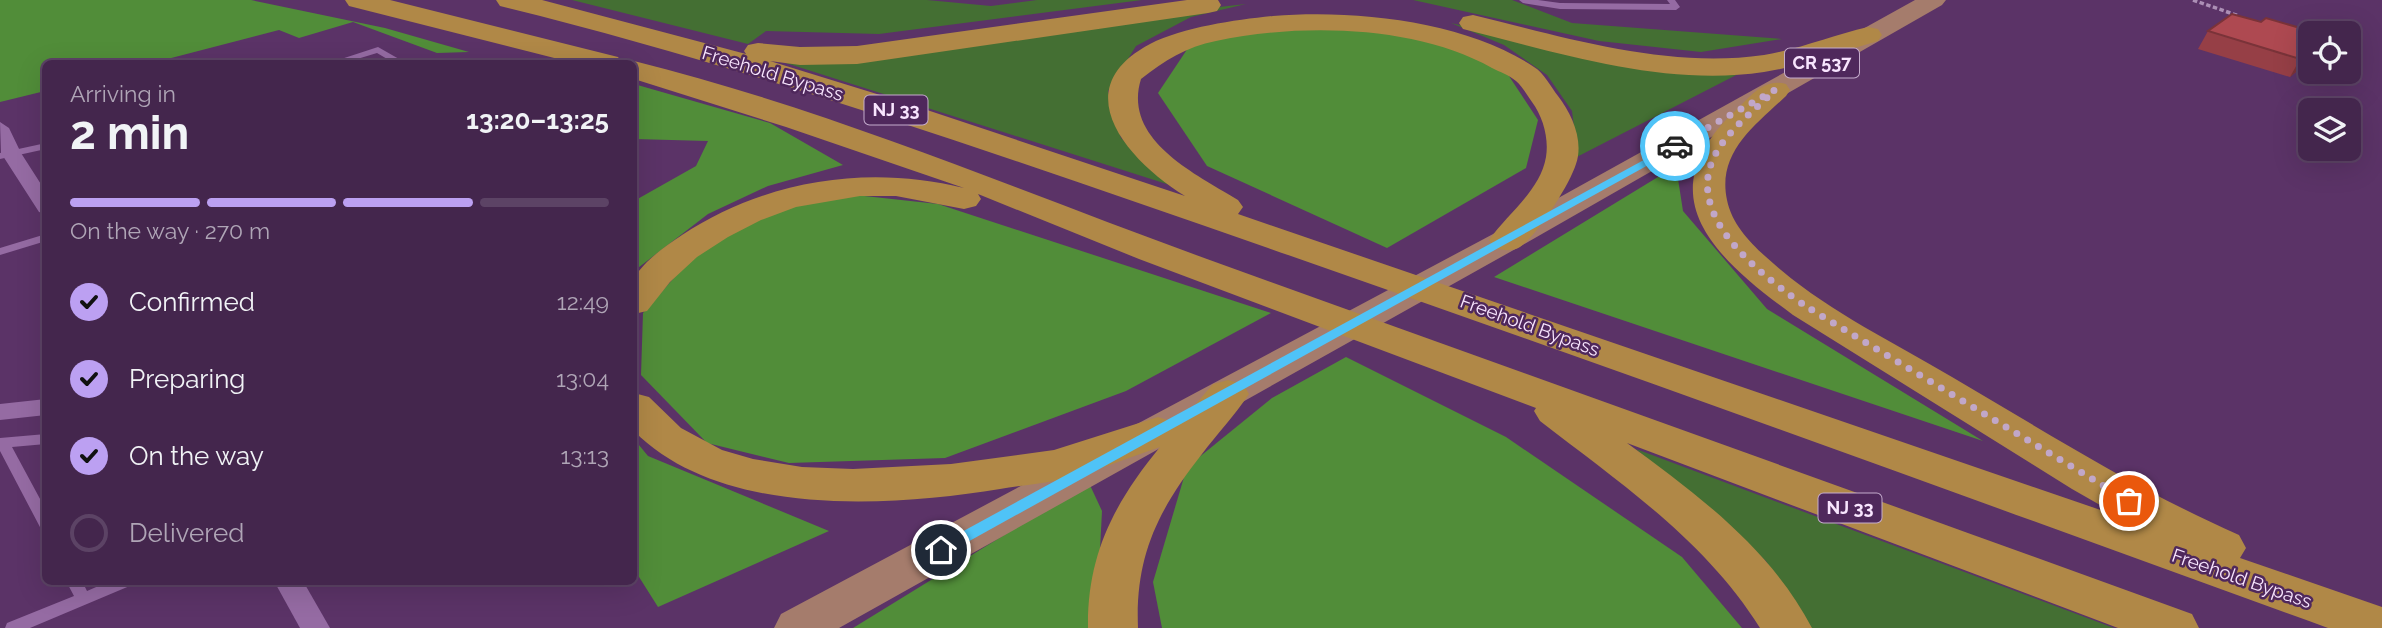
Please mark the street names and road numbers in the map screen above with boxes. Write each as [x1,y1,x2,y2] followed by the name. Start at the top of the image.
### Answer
[700,41,846,105] street label: Freehold Bypass
[1785,48,1859,78] road number: CR 537
[864,96,928,124] road number: NJ 33
[1457,290,1603,360] street label: Freehold Bypass
[1818,494,1882,522] road number: NJ 33
[2169,544,2315,612] street label: Freehold Bypass

